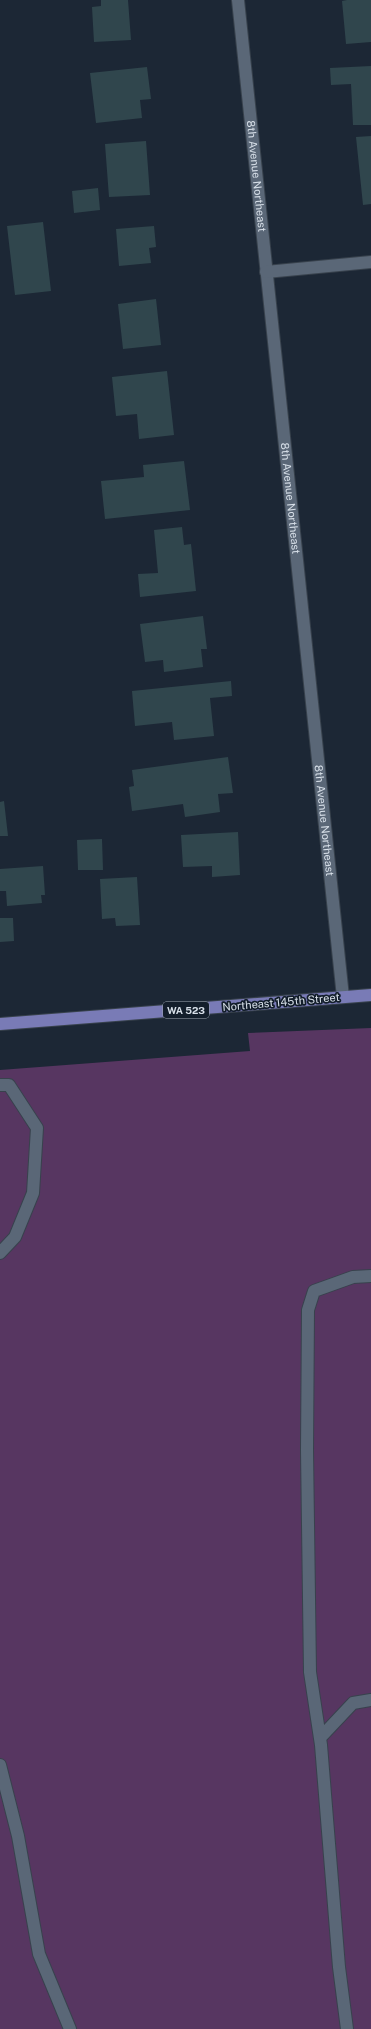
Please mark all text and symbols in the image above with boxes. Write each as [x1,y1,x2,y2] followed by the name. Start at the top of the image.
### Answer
[245,120,268,232] street label: 8th Avenue Northeast
[279,442,302,555] street label: 8th Avenue Northeast
[313,764,336,877] street label: 8th Avenue Northeast
[222,991,340,1013] street label: Northeast 145th Street
[163,1002,209,1018] road number: WA 523

